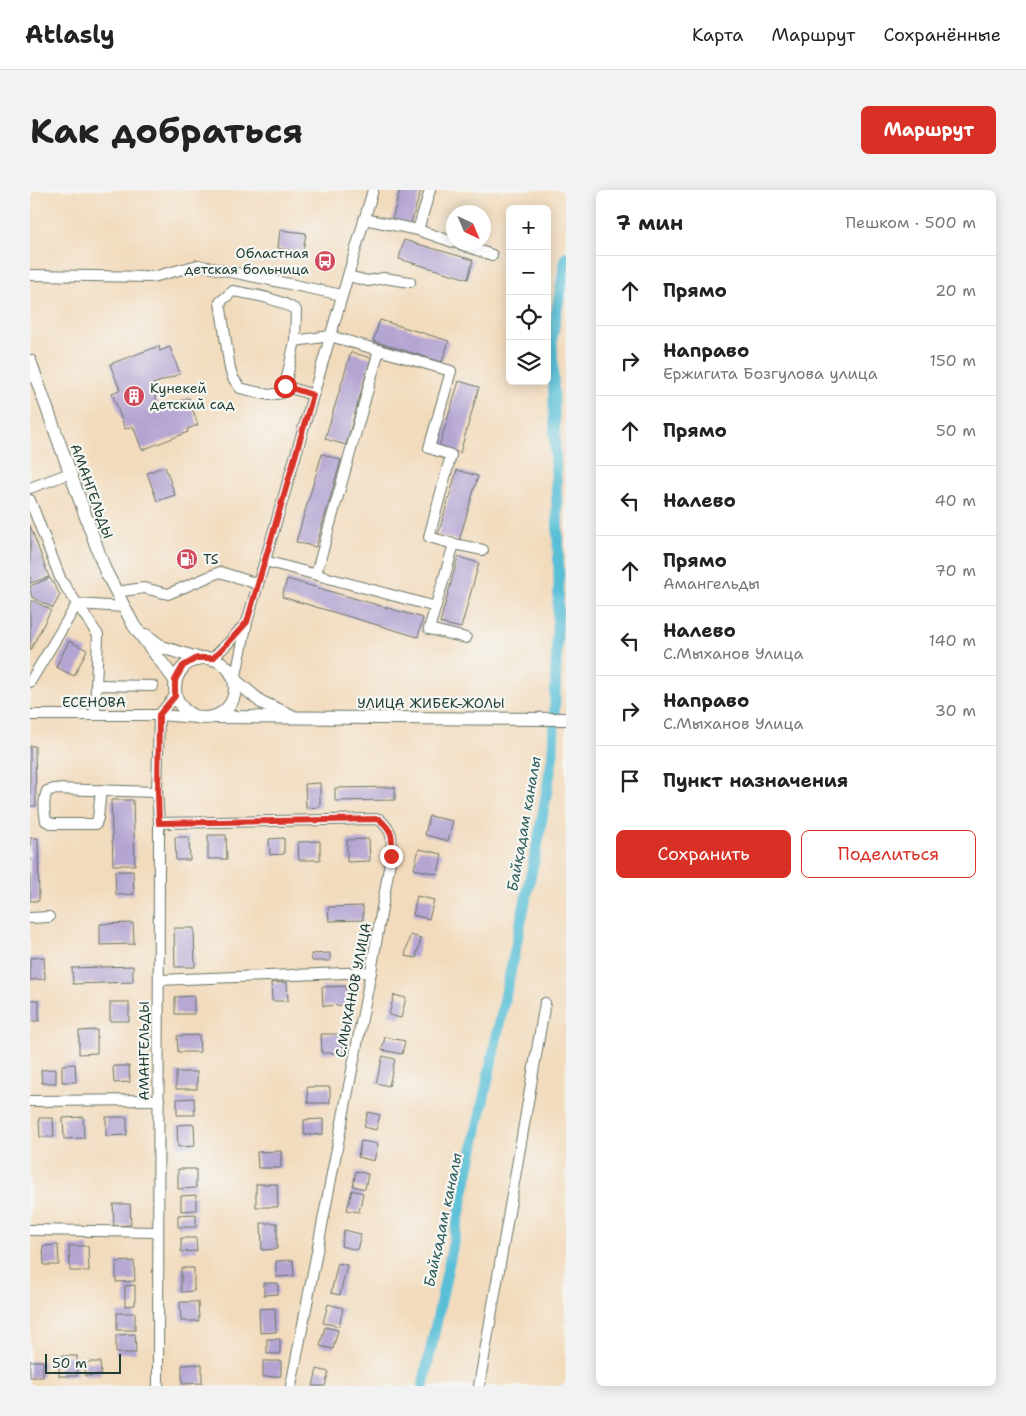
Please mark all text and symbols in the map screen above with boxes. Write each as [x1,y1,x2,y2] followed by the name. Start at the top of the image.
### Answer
[25,19,115,51] text: Atlasly
[692,23,743,47] text: Карта
[771,23,855,47] text: Маршрут
[883,23,1001,47] text: Сохранённые
[861,106,996,154] button: Маршрут
[30,107,303,154] text: Как добраться
[446,205,491,250] north arrow
[506,205,551,385] map controls
[506,205,551,250] button: +
[616,209,683,237] text: 7 мин
[846,212,976,233] text: Пешком · 500 m
[185,244,309,278] place label: Областная детская больница
[313,249,337,273] bus stop icon: Областная детская больница
[506,250,551,295] button: −
[616,277,644,305] icon: ahead
[663,278,727,303] text: Прямо
[935,280,976,301] text: 20 m
[506,295,551,340] button: locate
[663,338,749,363] text: Направо
[506,340,551,385] button: layers
[616,347,644,375] icon: right
[929,350,976,371] text: 150 m
[663,363,878,384] text: Ержигита Бозгулова улица
[274,375,297,398] route start
[150,379,235,413] place label: Кунекей детский сад
[122,384,146,408] building icon: Кунекей детский сад
[616,417,644,445] icon: ahead
[663,418,727,443] text: Прямо
[936,420,976,441] text: 50 m
[67,441,117,541] street label: АМАНГЕЛЬДЫ
[616,487,644,515] icon: left
[663,488,736,513] text: Налево
[934,490,976,511] text: 40 m
[175,547,199,571] fuel station icon: TS
[663,548,727,573] text: Прямо
[203,550,219,568] place label: TS
[616,557,644,585] icon: ahead
[935,560,976,581] text: 70 m
[663,573,760,594] text: Амангельды
[663,618,736,643] text: Налево
[616,627,644,655] icon: left
[929,630,976,651] text: 140 m
[663,643,803,664] text: С.Мыханов Улица
[663,688,749,713] text: Направо
[62,693,126,711] street label: ЕСЕНОВА
[357,694,505,712] street label: УЛИЦА ЖИБЕК-ЖОЛЫ
[616,697,644,725] icon: right
[935,700,976,721] text: 30 m
[663,713,803,734] text: С.Мыханов Улица
[502,755,546,893] water label: Байқадам каналы
[616,767,644,795] icon: arrive
[663,768,848,793] text: Пункт назначения
[616,830,791,878] button: Сохранить
[801,830,976,878] button: Поделиться
[380,845,403,868] route end
[331,921,375,1059] street label: С.МЫХАНОВ УЛИЦА
[135,1001,153,1101] street label: АМАНГЕЛЬДЫ
[419,1151,467,1289] water label: Байқадам каналы
[45,1351,121,1374] scale bar
[52,1354,87,1372] text: 50 m

